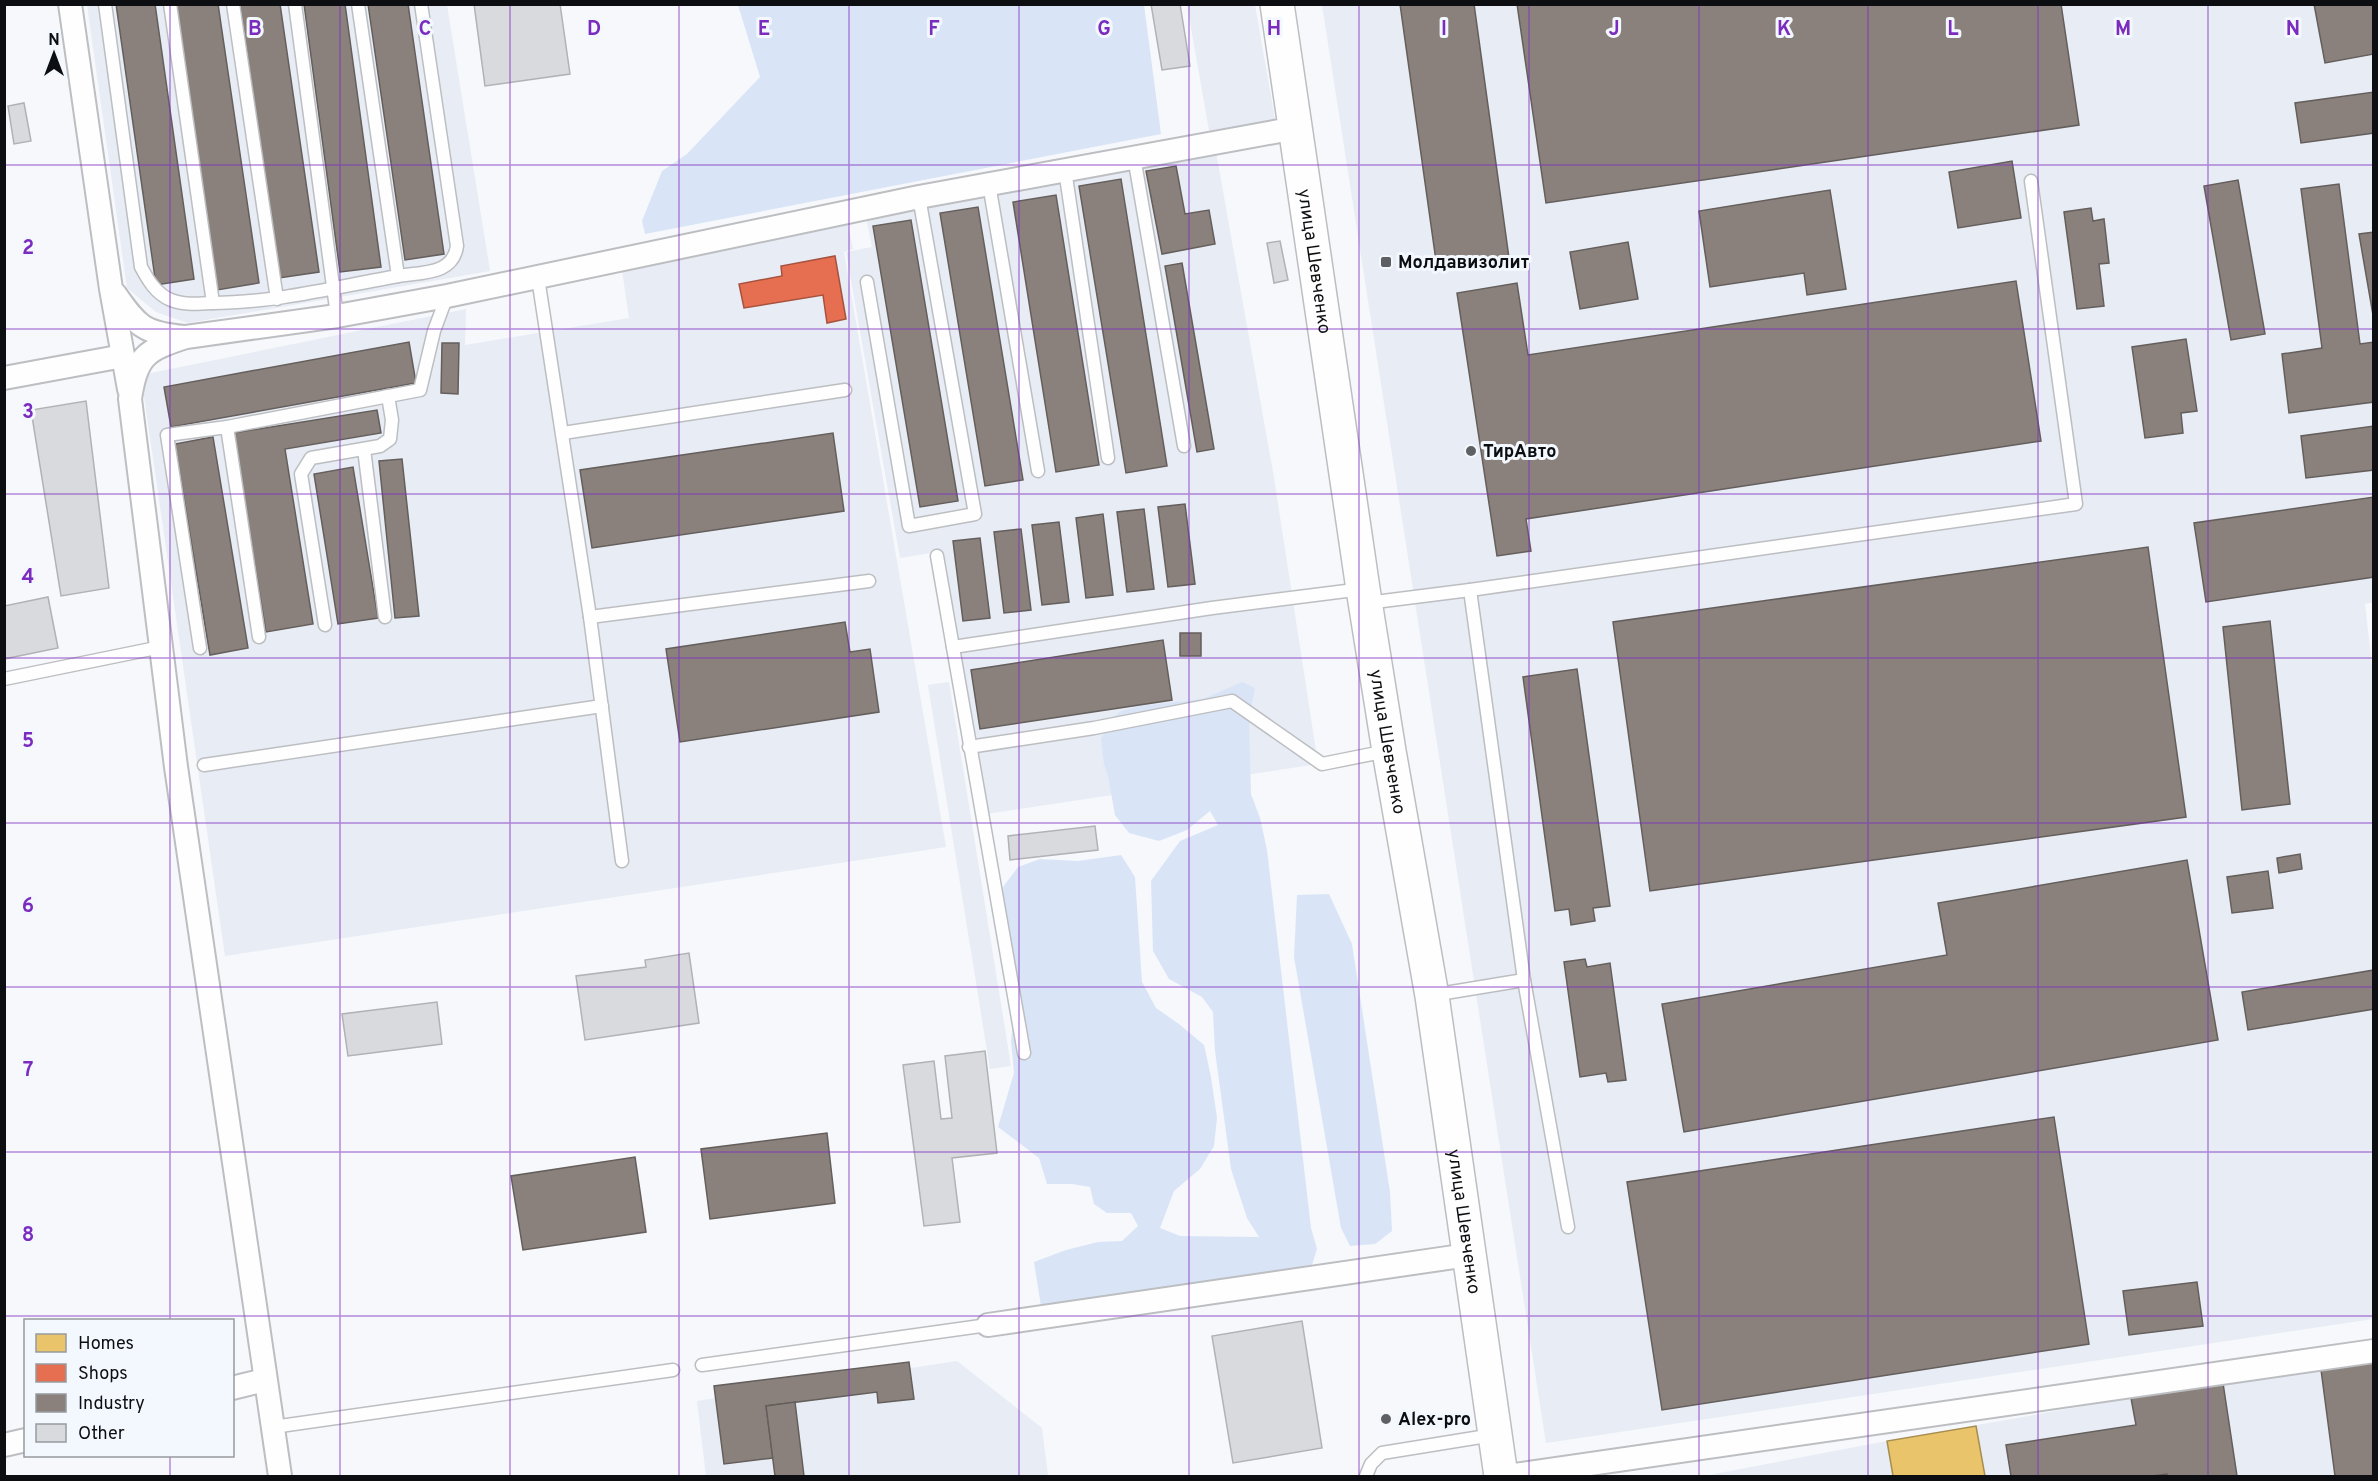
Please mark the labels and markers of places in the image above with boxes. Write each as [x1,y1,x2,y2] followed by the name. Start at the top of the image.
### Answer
[1398,252,1530,275] place label: Молдавизолит
[1379,255,1393,269] marker: Молдавизолит
[1483,441,1556,464] place label: ТирАвто
[1464,444,1478,458] marker: ТирАвто
[1398,1409,1471,1432] place label: Alex-pro
[1379,1412,1393,1426] marker: Alex-pro

